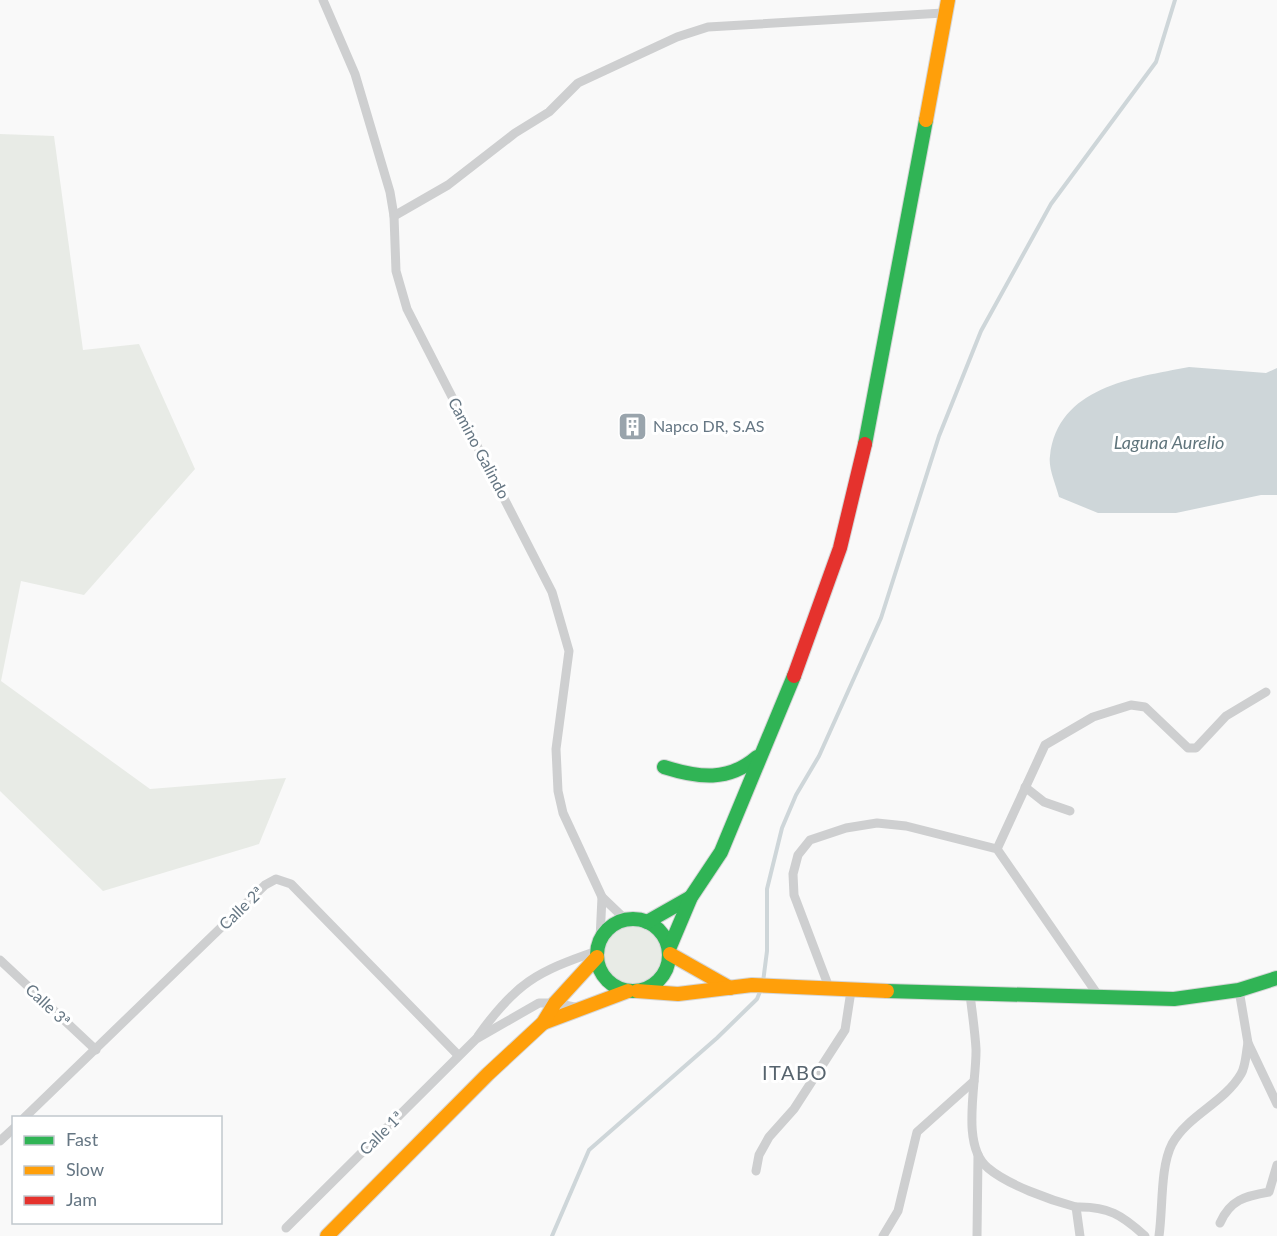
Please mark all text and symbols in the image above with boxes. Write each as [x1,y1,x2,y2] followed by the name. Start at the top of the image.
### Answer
[445,394,514,502] street label: Camino Galindo
[616,410,648,442] building icon: Napco DR, S.AS
[653,416,764,435] place label: Napco DR, S.AS
[1114,431,1224,453] water label: Laguna Aurelio
[215,882,267,933] street label: Calle 2ª
[22,979,75,1030] street label: Calle 3ª
[762,1060,828,1084] district label: ITABO
[355,1107,406,1158] street label: Calle 1ª
[12,1116,222,1224] legend
[66,1128,99,1150] text: Fast
[66,1158,104,1180] text: Slow
[66,1188,97,1210] text: Jam

